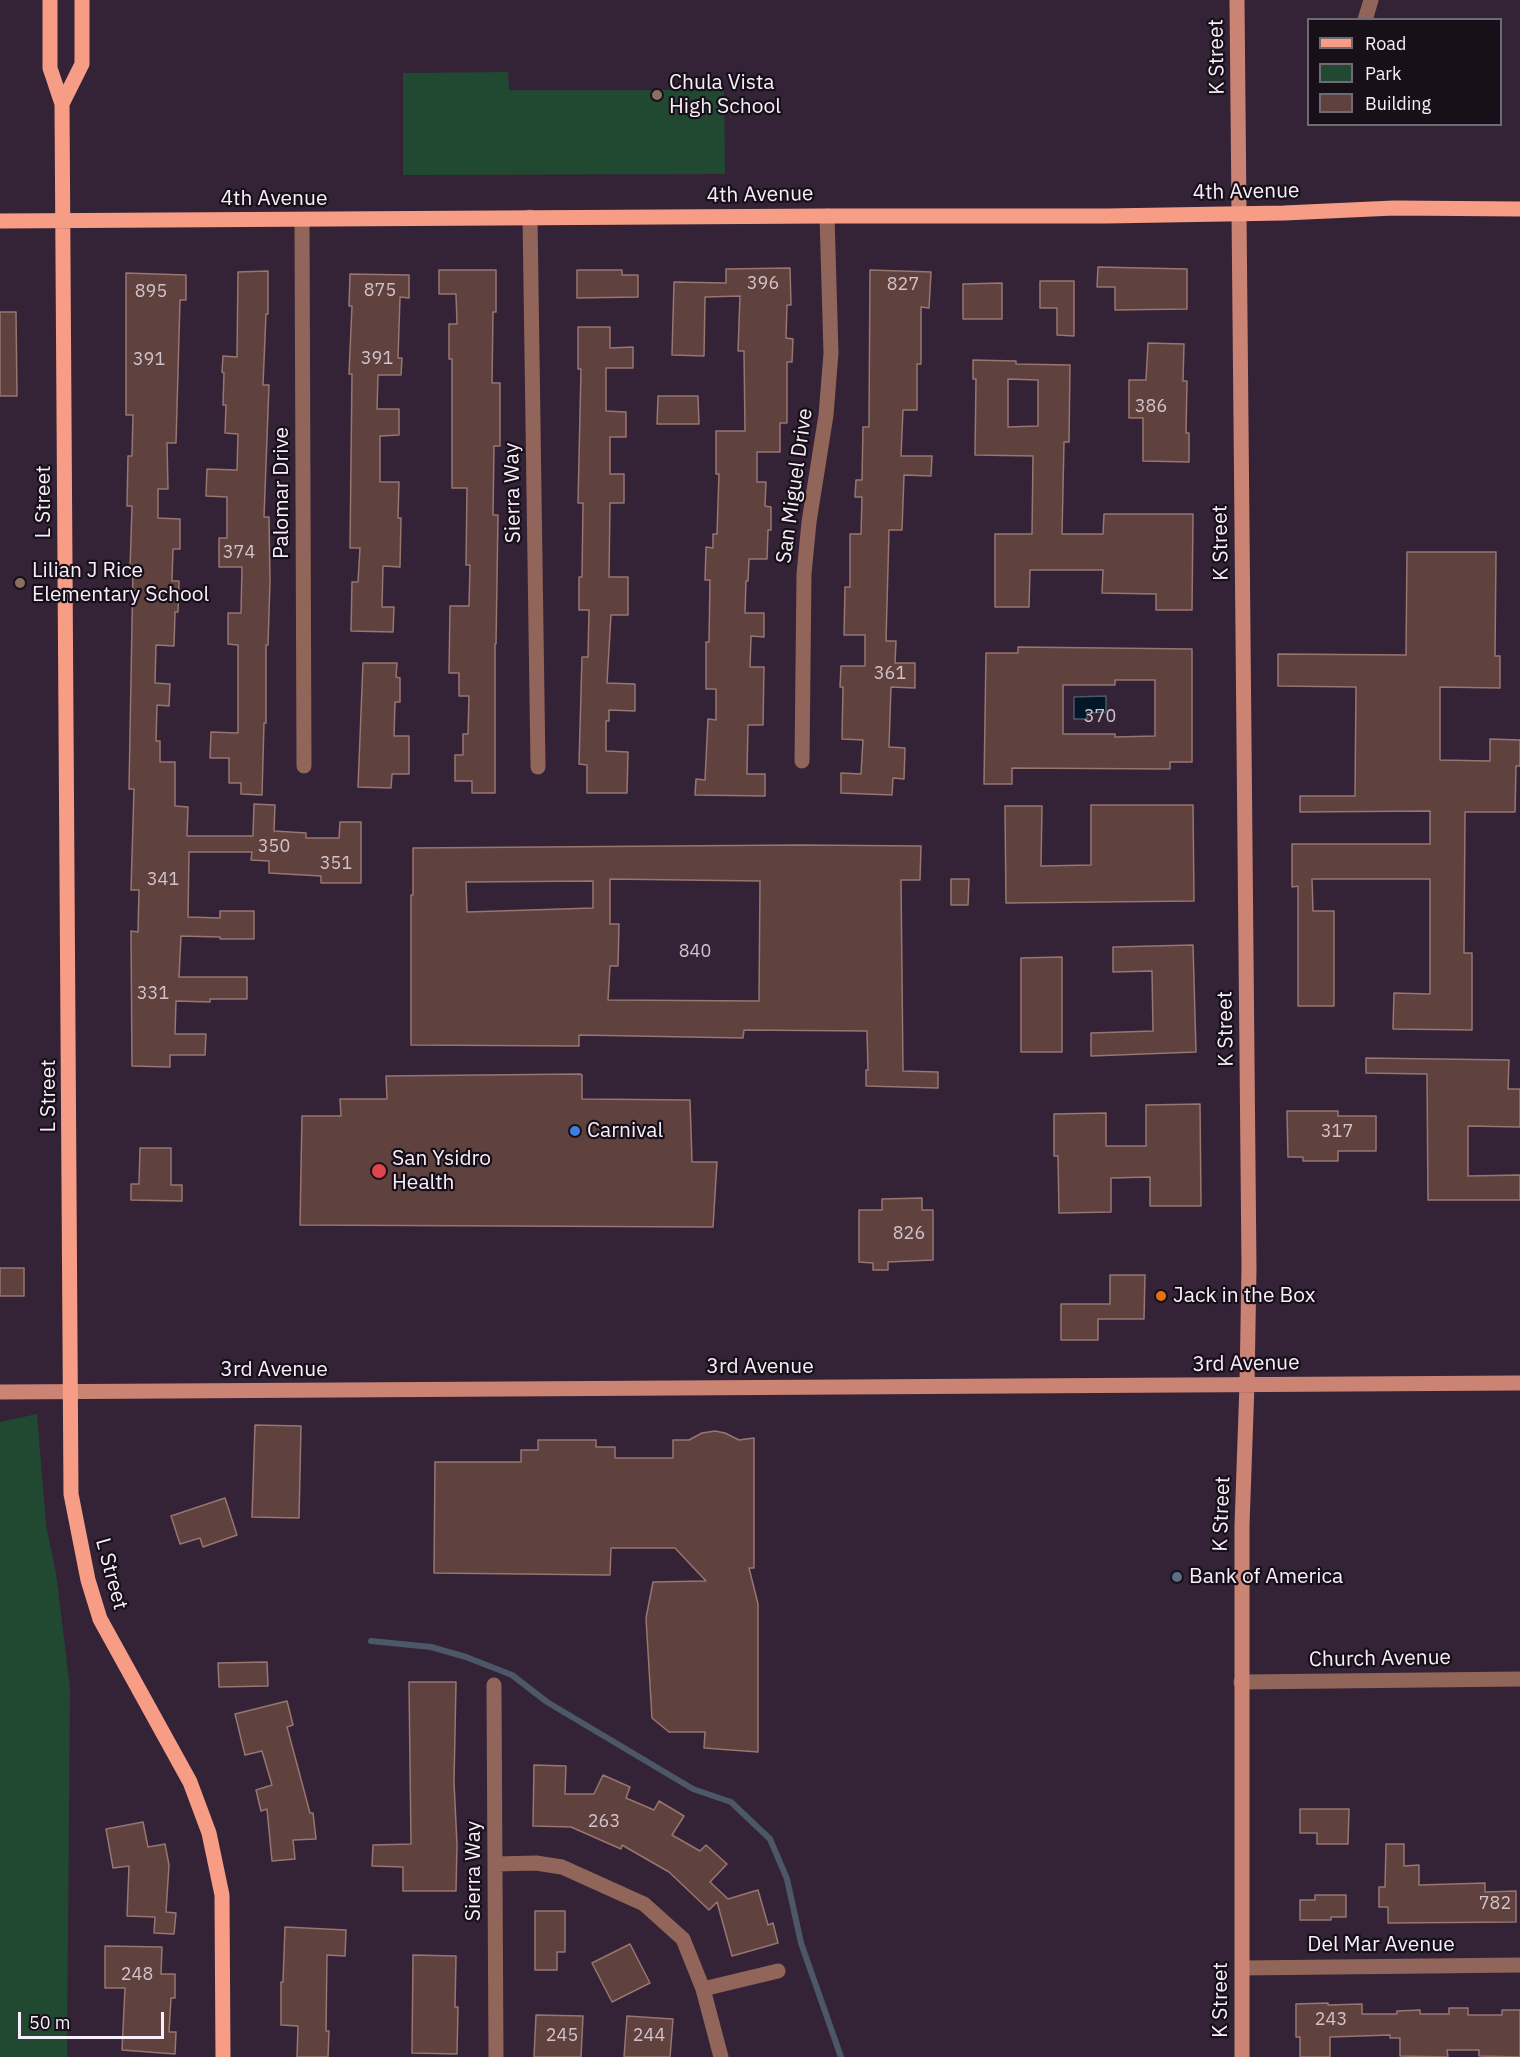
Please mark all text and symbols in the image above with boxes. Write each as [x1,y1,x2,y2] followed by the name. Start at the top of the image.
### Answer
[1307,18,1502,126] legend
[1204,19,1230,95] street label: K Street
[1365,32,1406,55] text: Road
[1365,62,1401,85] text: Park
[669,70,781,120] place label: Chula Vista High School
[650,88,664,102] marker: Chula Vista High School
[1365,92,1431,115] text: Building
[1192,178,1300,206] street label: 4th Avenue
[706,181,814,209] street label: 4th Avenue
[221,186,327,212] street label: 4th Avenue
[747,273,779,295] house number: 396
[887,274,919,296] house number: 827
[364,280,396,302] house number: 875
[135,281,167,303] house number: 895
[361,348,393,370] house number: 391
[133,349,165,371] house number: 391
[1135,396,1167,418] house number: 386
[772,407,818,565] street label: San Miguel Drive
[269,427,295,559] street label: Palomar Drive
[500,443,526,543] street label: Sierra Way
[31,465,57,539] street label: L Street
[1208,505,1234,581] street label: K Street
[223,542,255,564] house number: 374
[32,558,209,608] place label: Lilian J Rice Elementary School
[13,576,27,590] marker: Lilian J Rice Elementary School
[874,663,906,685] house number: 361
[1084,706,1116,728] house number: 370
[258,836,290,858] house number: 350
[320,853,352,875] house number: 351
[147,869,179,891] house number: 341
[679,941,711,963] house number: 840
[137,983,169,1005] house number: 331
[1213,991,1239,1067] street label: K Street
[36,1059,62,1133] street label: L Street
[587,1118,663,1144] place label: Carnival
[1321,1121,1353,1143] house number: 317
[568,1124,582,1138] marker: Carnival
[392,1146,491,1196] place label: San Ysidro Health
[370,1162,388,1180] marker: San Ysidro Health
[893,1223,925,1245] house number: 826
[1173,1283,1315,1309] place label: Jack in the Box
[1154,1289,1168,1303] marker: Jack in the Box
[1192,1350,1300,1378] street label: 3rd Avenue
[706,1354,814,1380] street label: 3rd Avenue
[220,1357,328,1383] street label: 3rd Avenue
[1208,1476,1236,1552] street label: K Street
[89,1535,133,1613] street label: L Street
[1189,1564,1343,1590] place label: Bank of America
[1170,1570,1184,1584] marker: Bank of America
[1309,1645,1451,1673] street label: Church Avenue
[588,1811,620,1833] house number: 263
[461,1821,487,1921] street label: Sierra Way
[1479,1893,1511,1915] house number: 782
[1307,1932,1455,1958] street label: Del Mar Avenue
[1208,1962,1234,2038] street label: K Street
[121,1964,153,1986] house number: 248
[21,2000,166,2038] scale bar
[1315,2009,1347,2031] house number: 243
[29,2011,71,2034] text: 50 m
[546,2025,578,2047] house number: 245
[633,2025,665,2047] house number: 244

